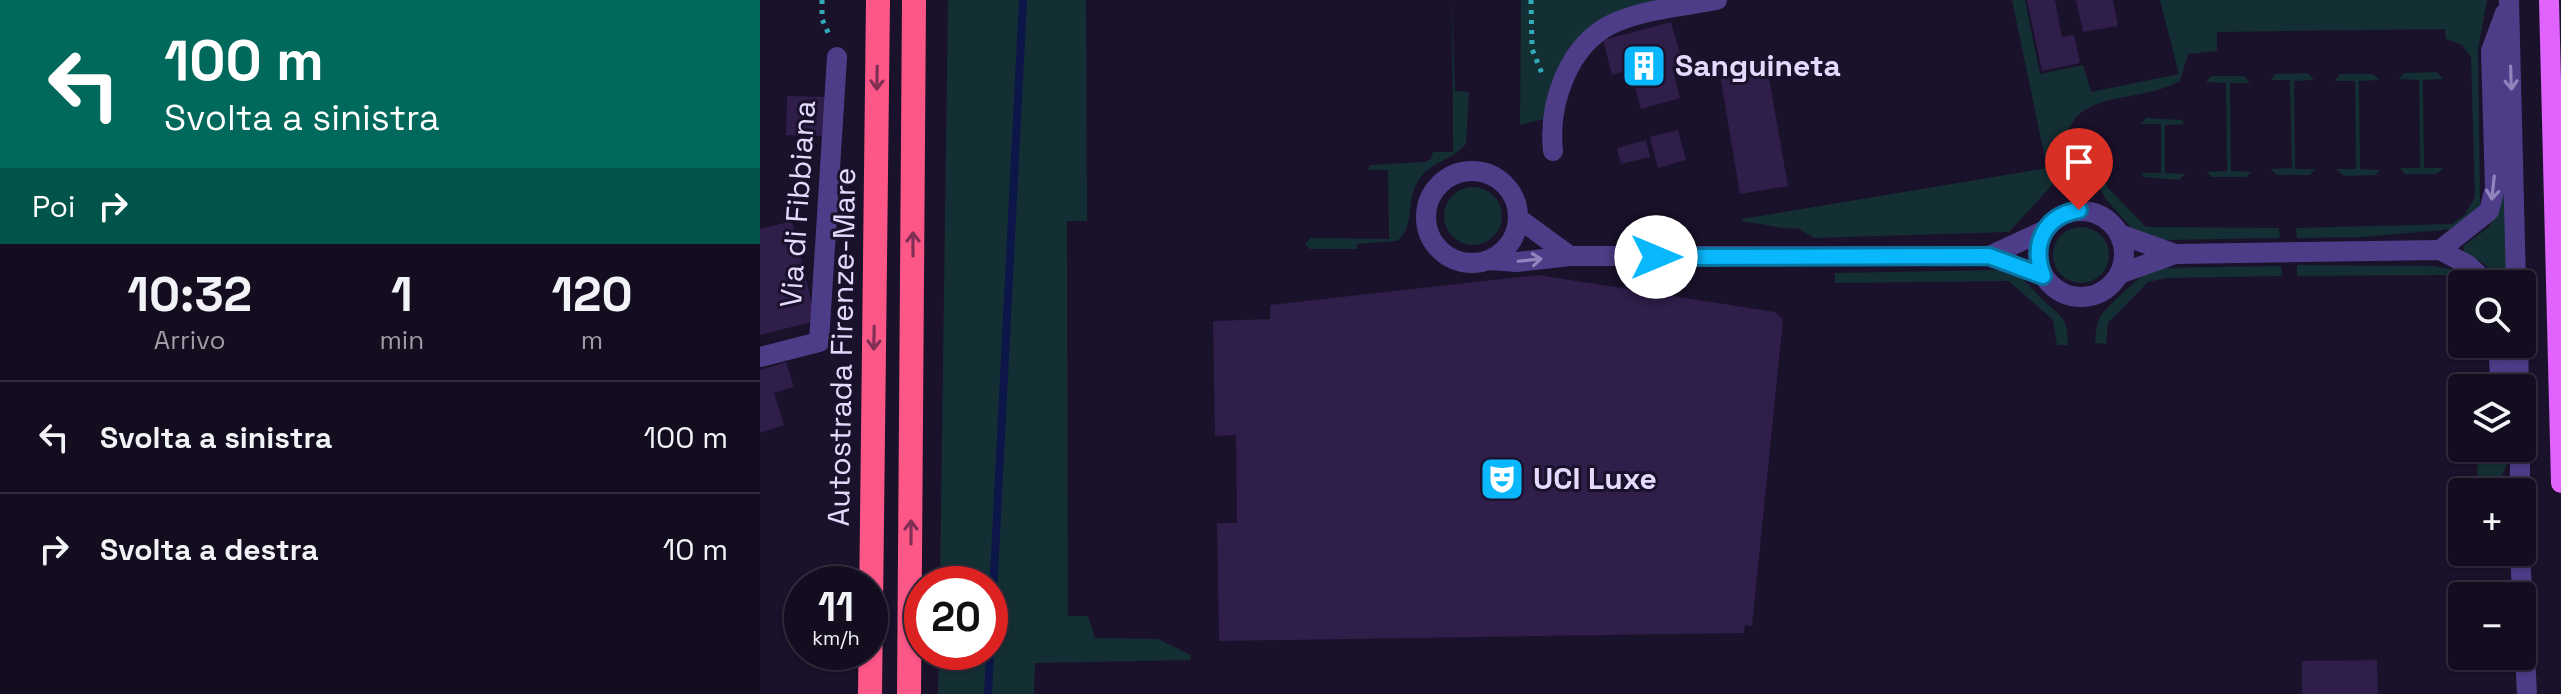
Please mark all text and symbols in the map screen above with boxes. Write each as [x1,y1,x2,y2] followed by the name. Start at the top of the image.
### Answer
[164,25,324,96] text: 100 m
[32,32,136,136] icon: left
[1620,42,1668,90] building icon: Sanguineta
[1675,46,1841,85] place label: Sanguineta
[869,64,885,91] one-way arrow
[2503,64,2518,91] one-way arrow
[164,95,440,141] text: Svolta a sinistra
[771,99,824,309] street label: Via di Fibbiana
[2045,128,2113,210] pin
[2057,140,2101,184] icon: arrive
[819,167,864,527] street label: Autostrada Firenze-Mare
[2486,174,2501,201] one-way arrow
[91,184,135,228] icon: right
[32,187,75,226] text: Poi
[1614,215,1698,299] position arrow
[905,231,921,258] one-way arrow
[1516,253,1542,268] one-way arrow
[127,264,252,325] text: 10:32
[391,264,413,325] text: 1
[551,264,633,325] text: 120
[2448,270,2536,670] map controls
[2448,270,2536,358] button: search
[154,323,226,357] text: Arrivo
[379,323,424,357] text: min
[581,323,603,357] text: m
[867,324,882,351] one-way arrow
[2448,374,2536,462] button: layers
[32,415,76,459] icon: left
[100,418,332,457] text: Svolta a sinistra
[643,418,728,457] text: 100 m
[1478,455,1526,503] theatre icon: UCI Luxe
[1533,459,1657,498] place label: UCI Luxe
[2448,478,2536,566] button: +
[903,519,919,546] one-way arrow
[32,527,76,571] icon: right
[100,530,319,569] text: Svolta a destra
[663,530,728,569] text: 10 m
[904,566,1008,670] speed limit sign: 20
[818,582,854,633] text: 11
[2448,582,2536,670] button: −
[812,625,860,651] text: km/h

